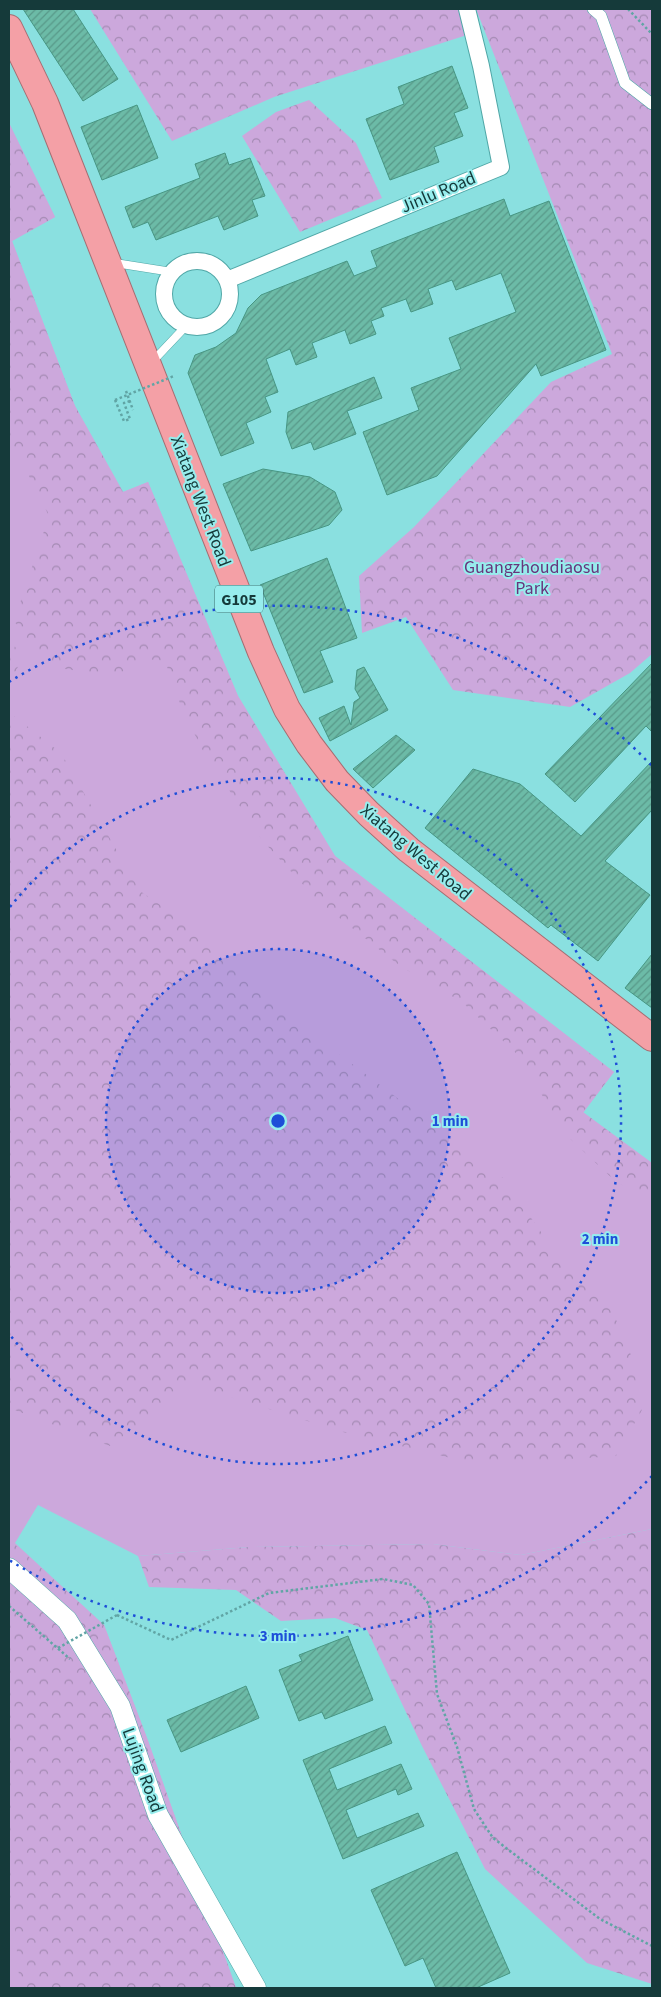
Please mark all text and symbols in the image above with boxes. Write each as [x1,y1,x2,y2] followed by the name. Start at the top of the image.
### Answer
[397,165,480,220] street label: Jinlu Road
[164,432,237,570] street label: Xiatang West Road
[464,555,600,601] park label: Guangzhoudiaosu Park
[215,586,263,612] road number: G105
[355,798,477,906] street label: Xiatang West Road
[432,1111,468,1132] text: 1 min
[269,1112,287,1130] centre of rings
[582,1229,618,1250] text: 2 min
[260,1626,296,1647] text: 3 min
[116,1724,169,1816] street label: Lujing Road

